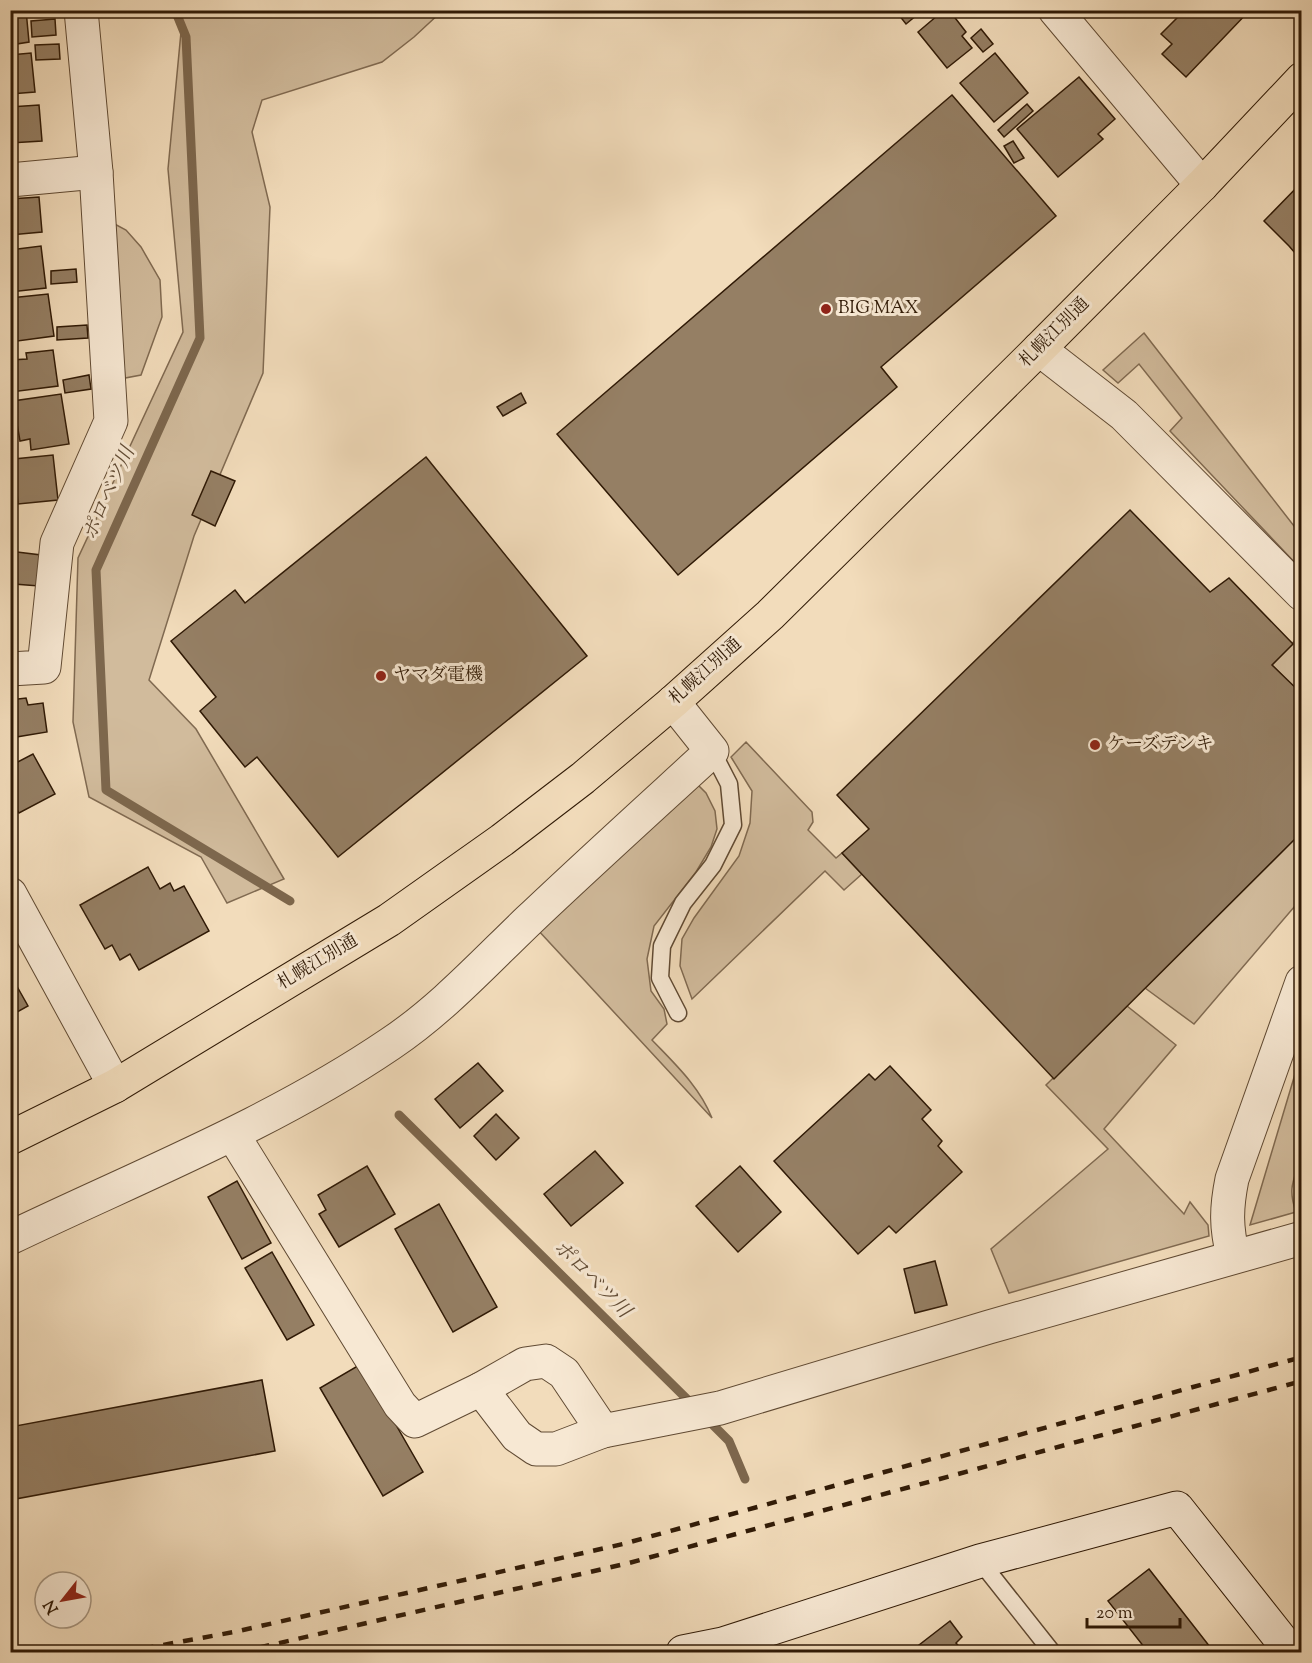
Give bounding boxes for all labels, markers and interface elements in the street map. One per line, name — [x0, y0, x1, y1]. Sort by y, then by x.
street label: 札幌江別通 — [1014, 292, 1096, 374]
place label: BIG MAX — [838, 296, 919, 322]
marker: BIG MAX — [819, 302, 833, 316]
water label: ポロベツ川 — [76, 441, 144, 546]
street label: 札幌江別通 — [664, 632, 748, 712]
place label: ヤマダ電機 — [393, 663, 483, 689]
marker: ヤマダ電機 — [374, 669, 388, 683]
place label: ケーズデンキ — [1107, 732, 1213, 758]
marker: ケーズデンキ — [1088, 738, 1102, 752]
street label: 札幌江別通 — [273, 929, 363, 997]
water label: ポロベツ川 — [545, 1234, 638, 1327]
north arrow — [33, 1570, 93, 1630]
scale bar — [1087, 1591, 1180, 1629]
text: N — [39, 1595, 65, 1618]
text: 20 m — [1096, 1601, 1133, 1627]

